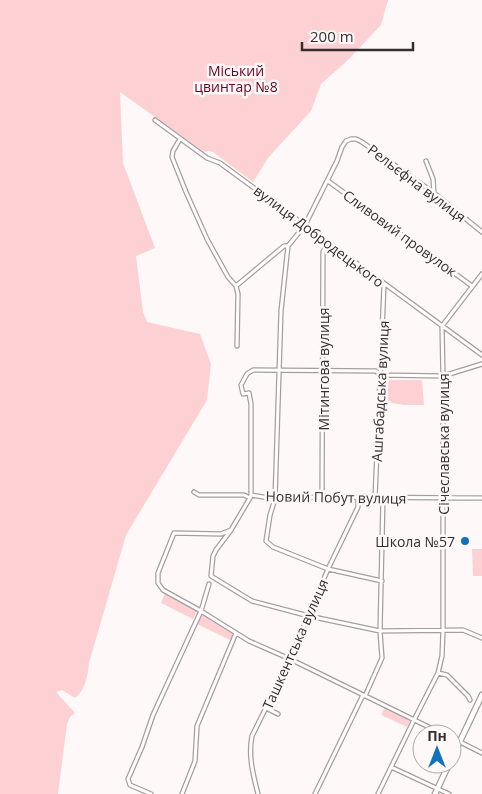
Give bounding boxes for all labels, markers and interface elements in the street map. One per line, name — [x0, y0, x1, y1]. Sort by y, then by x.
scale bar — [302, 20, 413, 52]
text: 200 m — [310, 26, 354, 46]
park label: Міський цвинтар №8 — [194, 61, 278, 96]
street label: Рельєфна вулиця — [364, 140, 470, 226]
street label: вулиця Добродецького — [250, 181, 388, 291]
street label: Сливовий провулок — [339, 185, 461, 281]
street label: Мітингова вулиця — [314, 308, 333, 430]
street label: Ашгабадська вулиця — [367, 320, 393, 462]
street label: Січеславська вулиця — [434, 373, 453, 515]
street label: Новий Побут вулиця — [265, 486, 407, 508]
place label: Школа №57 — [375, 532, 455, 551]
marker: Школа №57 — [459, 535, 471, 547]
street label: Ташкентська вулиця — [258, 576, 332, 712]
north arrow — [412, 724, 462, 774]
text: Пн — [427, 726, 447, 745]

